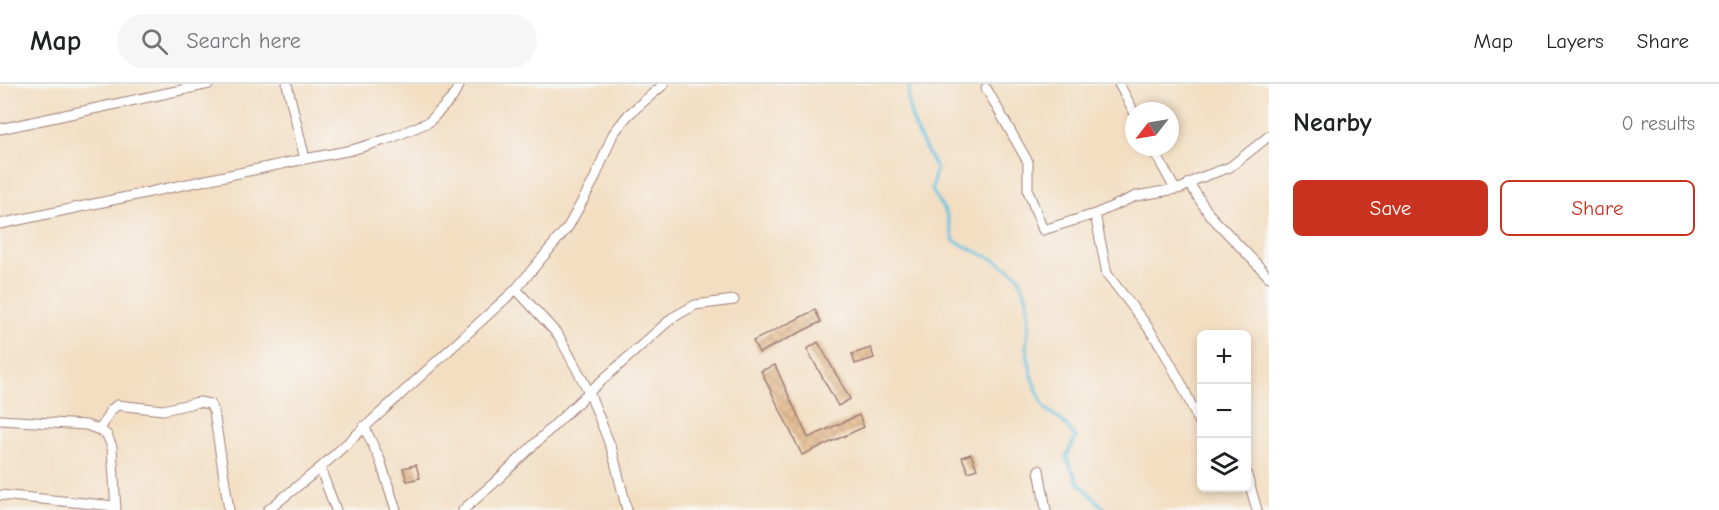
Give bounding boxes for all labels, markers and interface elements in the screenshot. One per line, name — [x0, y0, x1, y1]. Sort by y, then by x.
search box — [117, 14, 537, 68]
text: Map — [30, 25, 81, 57]
icon: search — [138, 25, 171, 58]
text: Search here — [186, 28, 301, 54]
text: Map — [1474, 29, 1513, 53]
text: Layers — [1546, 29, 1604, 53]
text: Share — [1637, 29, 1689, 53]
north arrow — [1125, 102, 1179, 156]
text: Nearby — [1293, 108, 1372, 138]
text: 0 results — [1622, 112, 1695, 135]
button: Save — [1293, 180, 1488, 236]
button: Share — [1500, 180, 1695, 236]
map controls — [1197, 330, 1251, 492]
button: + — [1197, 330, 1251, 384]
button: − — [1197, 384, 1251, 438]
button: layers — [1197, 438, 1251, 492]

